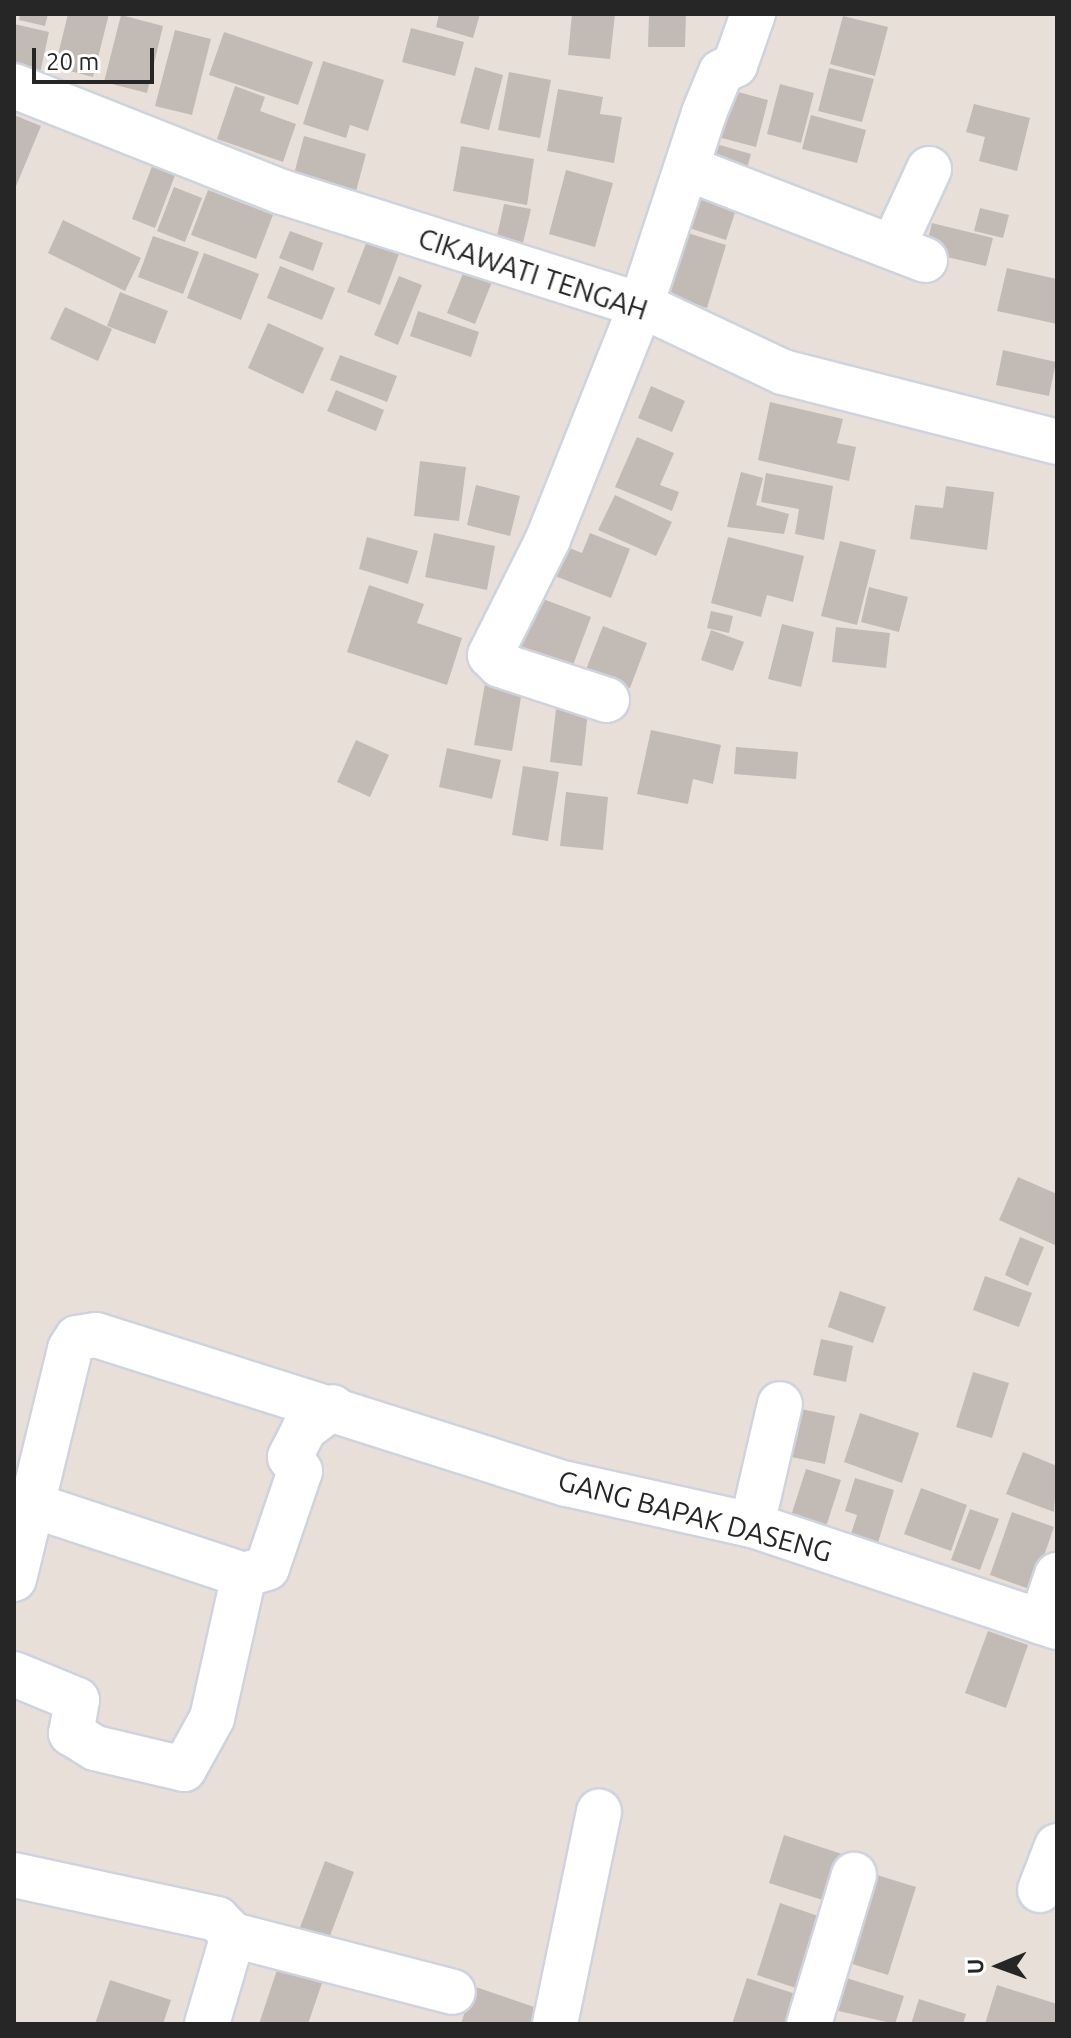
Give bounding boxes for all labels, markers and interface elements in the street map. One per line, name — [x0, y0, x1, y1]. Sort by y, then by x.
scale bar — [36, 32, 158, 82]
text: 20 m — [46, 48, 99, 75]
street label: CIKAWATI TENGAH — [414, 221, 652, 327]
street label: GANG BAPAK DASENG — [554, 1463, 836, 1569]
north arrow — [959, 1926, 1039, 2006]
text: U — [962, 1958, 987, 1974]

